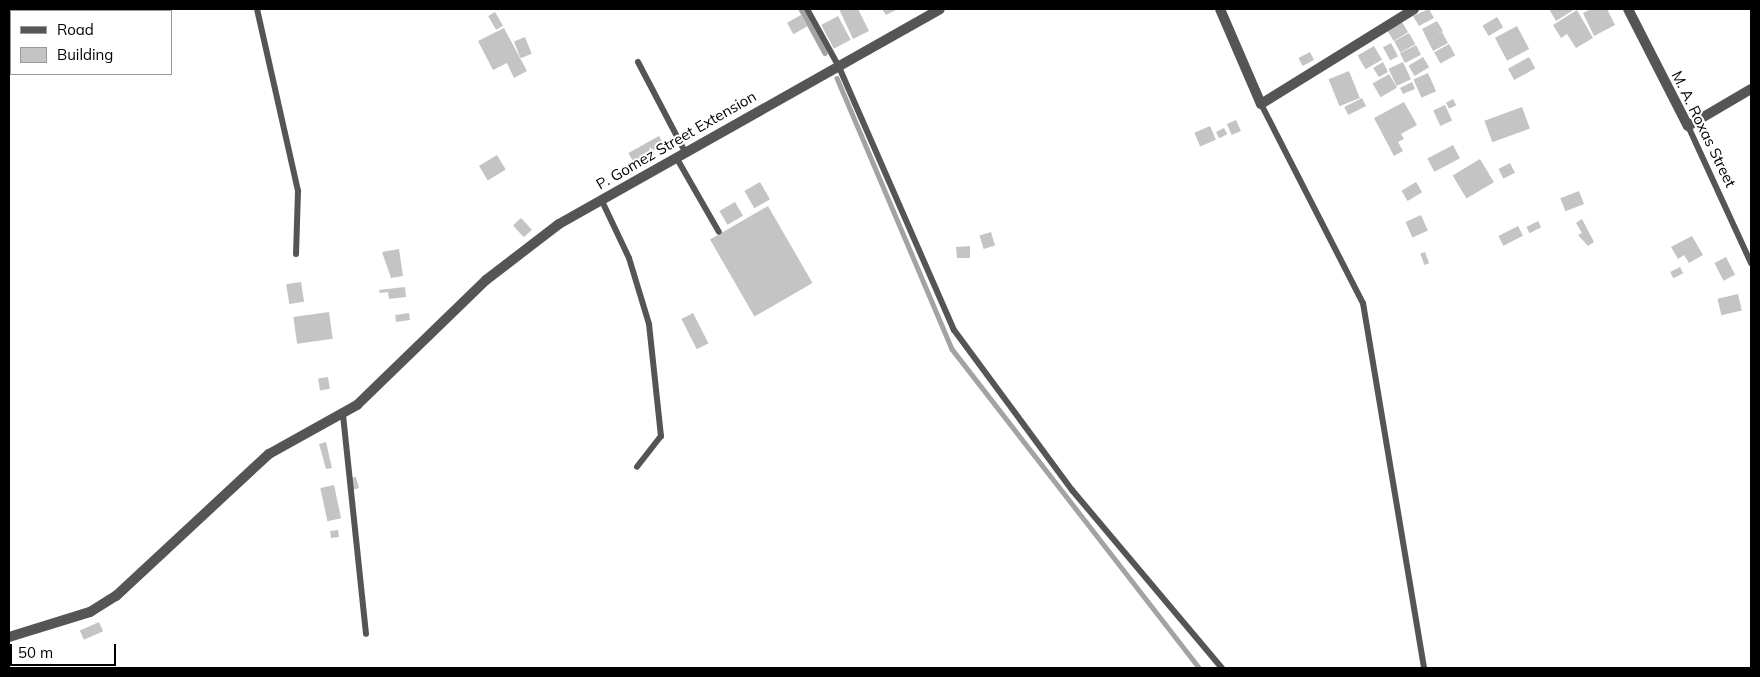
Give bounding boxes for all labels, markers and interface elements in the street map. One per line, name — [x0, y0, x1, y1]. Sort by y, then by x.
legend — [10, 10, 172, 75]
text: Road — [57, 20, 94, 39]
text: Building — [57, 45, 113, 64]
street label: M. A. Roxas Street — [1668, 68, 1740, 190]
street label: P. Gomez Street Extension — [593, 87, 759, 193]
scale bar — [12, 634, 119, 666]
text: 50 m — [18, 643, 53, 662]

